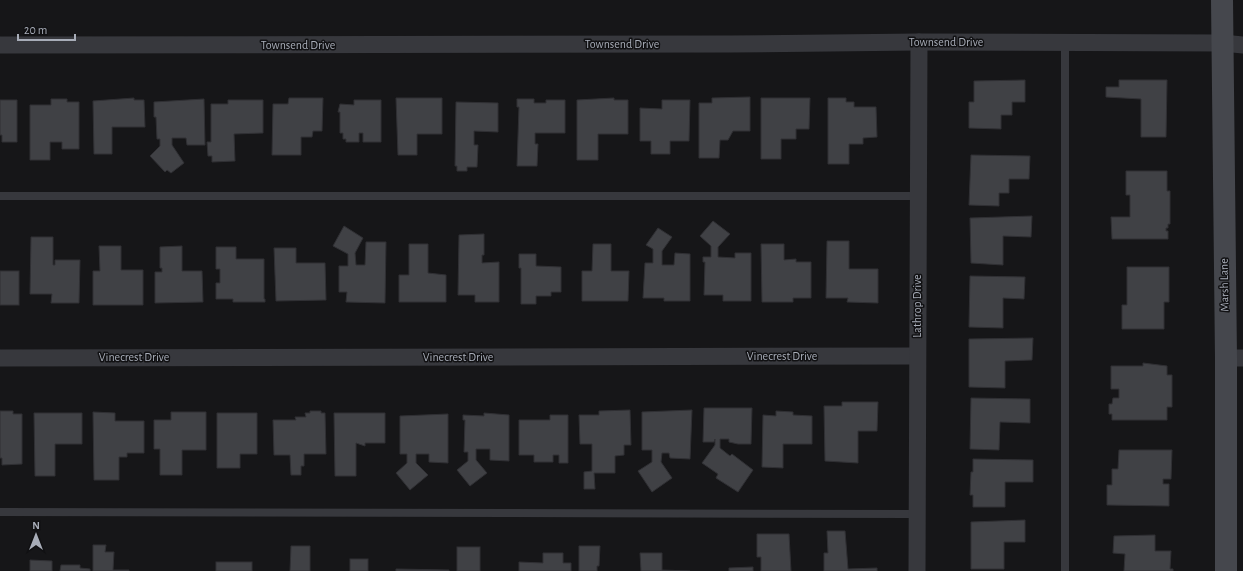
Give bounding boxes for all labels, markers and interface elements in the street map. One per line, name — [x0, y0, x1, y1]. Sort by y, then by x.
scale bar — [18, 16, 75, 42]
text: 20 m — [24, 24, 47, 36]
street label: Townsend Drive — [909, 36, 983, 48]
street label: Townsend Drive — [585, 38, 659, 50]
street label: Townsend Drive — [261, 39, 335, 51]
street label: Marsh Lane — [1218, 258, 1230, 312]
street label: Lathrop Drive — [911, 274, 923, 338]
street label: Vinecrest Drive — [747, 350, 817, 362]
street label: Vinecrest Drive — [99, 351, 169, 363]
street label: Vinecrest Drive — [423, 351, 493, 363]
north arrow — [16, 515, 56, 555]
text: N — [32, 520, 40, 531]

